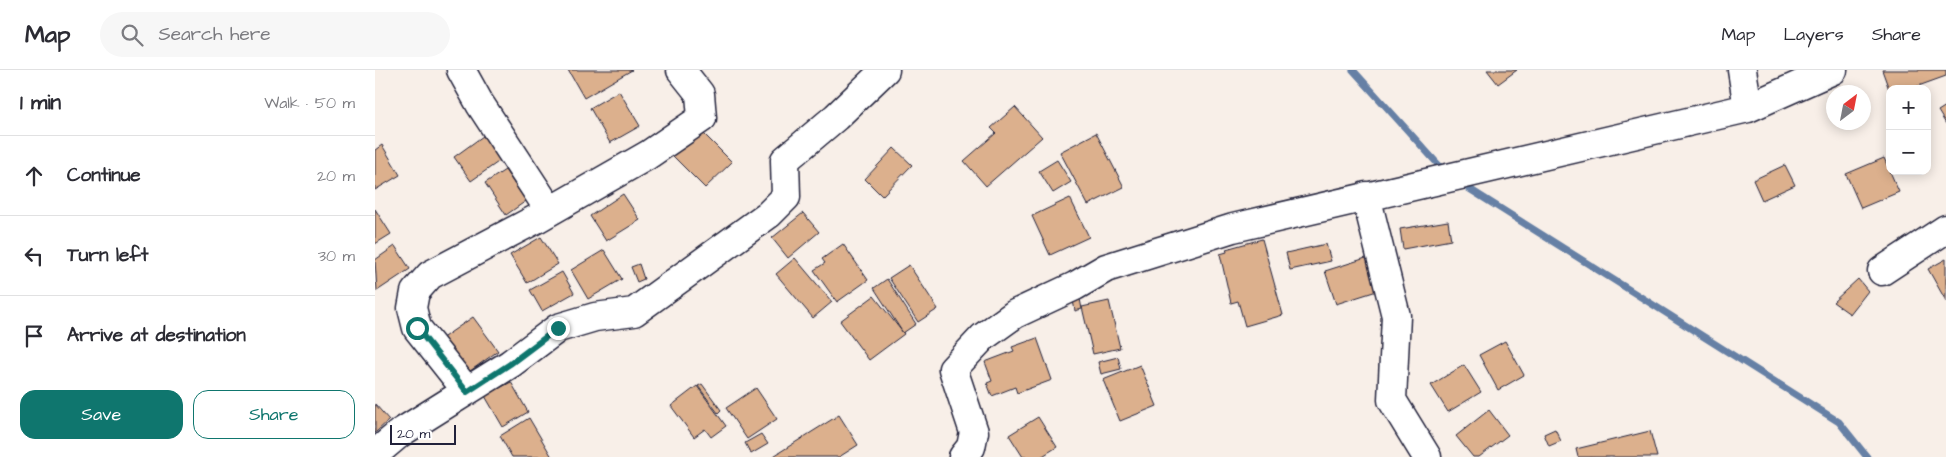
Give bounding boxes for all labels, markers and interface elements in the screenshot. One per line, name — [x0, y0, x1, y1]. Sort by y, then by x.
search box — [100, 12, 450, 57]
text: Map — [25, 18, 70, 52]
icon: search — [118, 21, 146, 49]
text: Search here — [158, 21, 271, 48]
text: Map — [1721, 22, 1755, 47]
text: Layers — [1783, 22, 1844, 47]
text: Share — [1872, 22, 1921, 47]
north arrow — [1826, 85, 1871, 130]
map controls — [1886, 85, 1931, 175]
button: + — [1886, 85, 1931, 130]
text: 1 min — [20, 88, 61, 117]
text: Walk · 50 m — [264, 92, 355, 114]
button: − — [1886, 130, 1931, 175]
icon: ahead — [20, 162, 48, 190]
text: Continue — [67, 162, 141, 189]
text: 20 m — [317, 165, 355, 187]
icon: left — [20, 242, 48, 270]
text: Turn left — [67, 242, 148, 269]
text: 30 m — [318, 245, 355, 267]
route start — [406, 317, 429, 340]
route end — [547, 317, 570, 340]
icon: arrive — [20, 322, 48, 350]
text: Arrive at destination — [67, 322, 246, 349]
button: Save — [20, 390, 183, 439]
button: Share — [193, 390, 355, 439]
scale bar — [390, 422, 456, 445]
text: 20 m — [397, 424, 430, 444]

